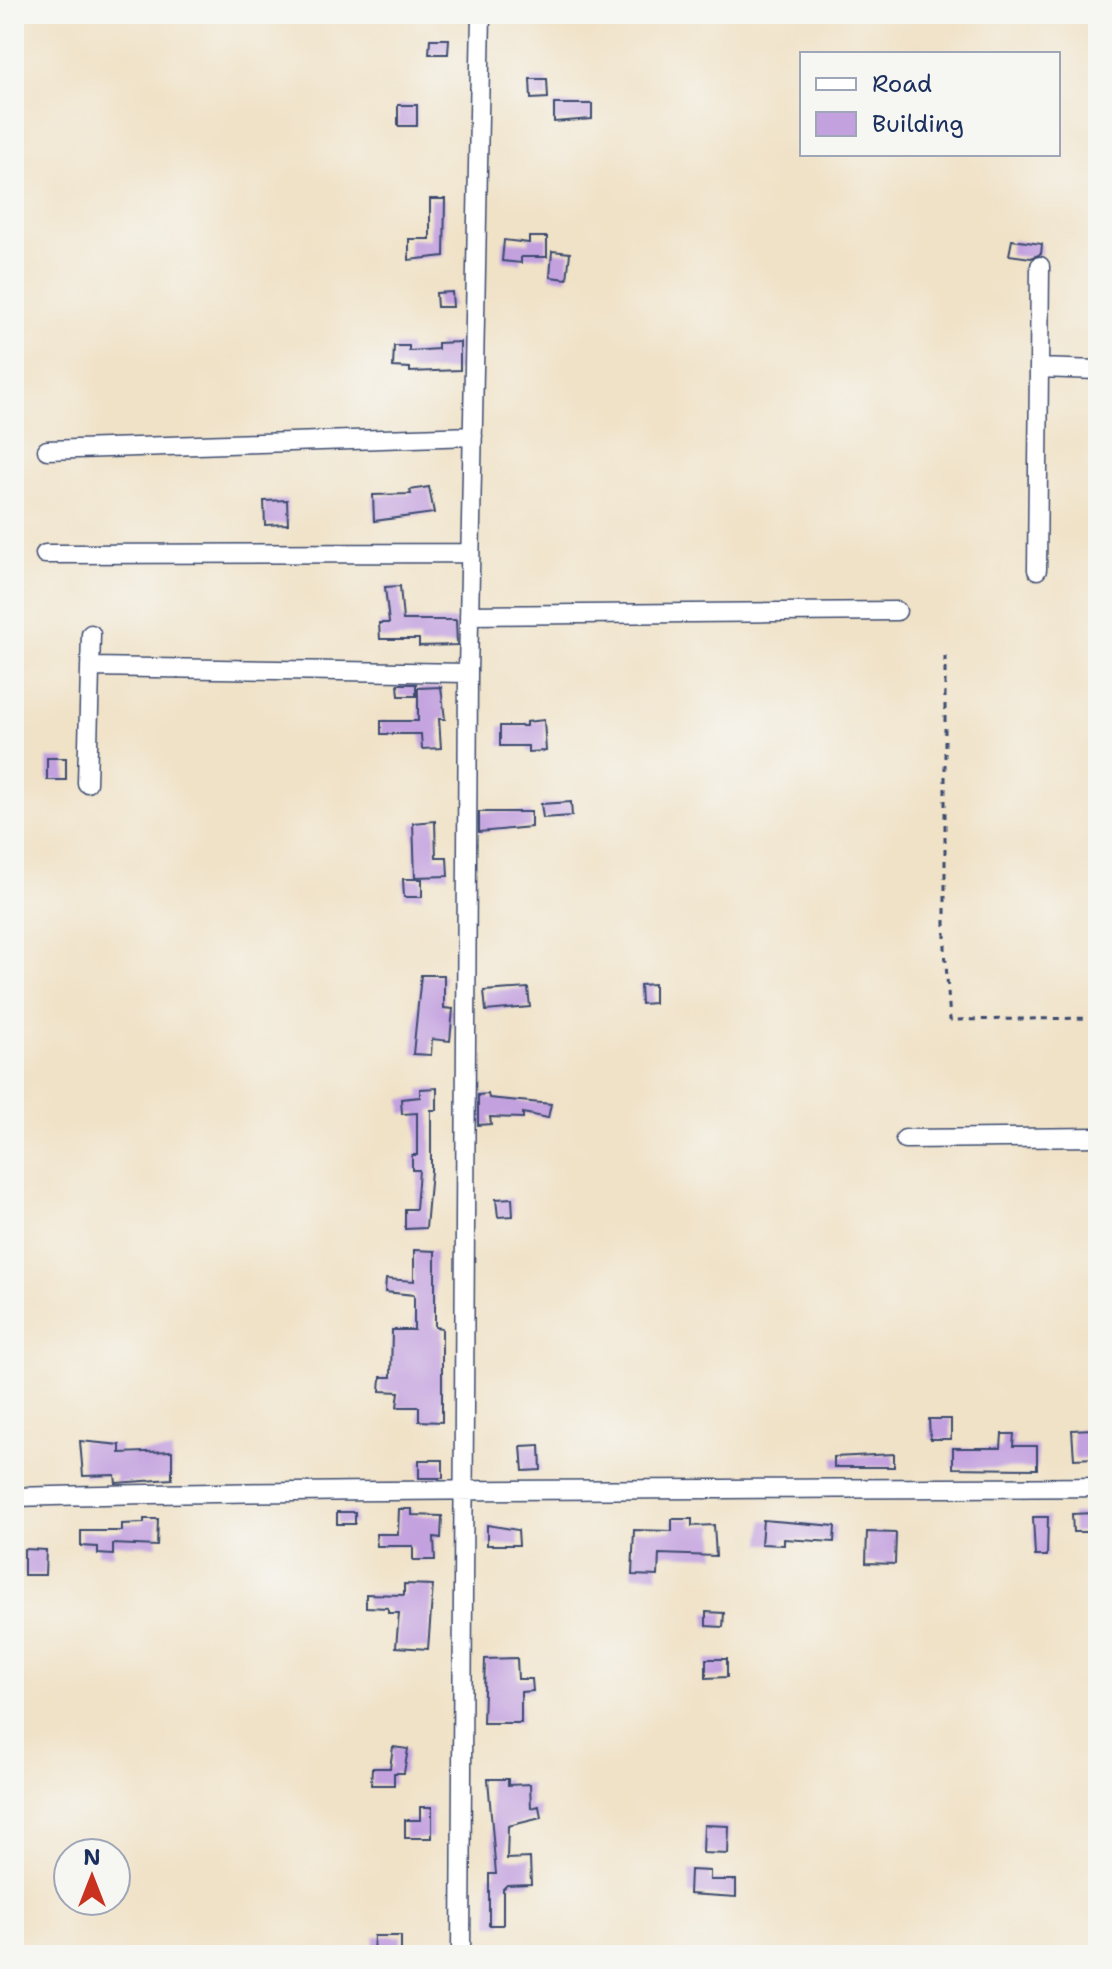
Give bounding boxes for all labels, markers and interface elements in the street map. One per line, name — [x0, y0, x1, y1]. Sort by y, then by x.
legend — [800, 52, 1060, 156]
text: Road — [872, 68, 932, 100]
text: Building — [872, 108, 964, 140]
north arrow — [52, 1837, 132, 1917]
text: N — [83, 1843, 101, 1872]

